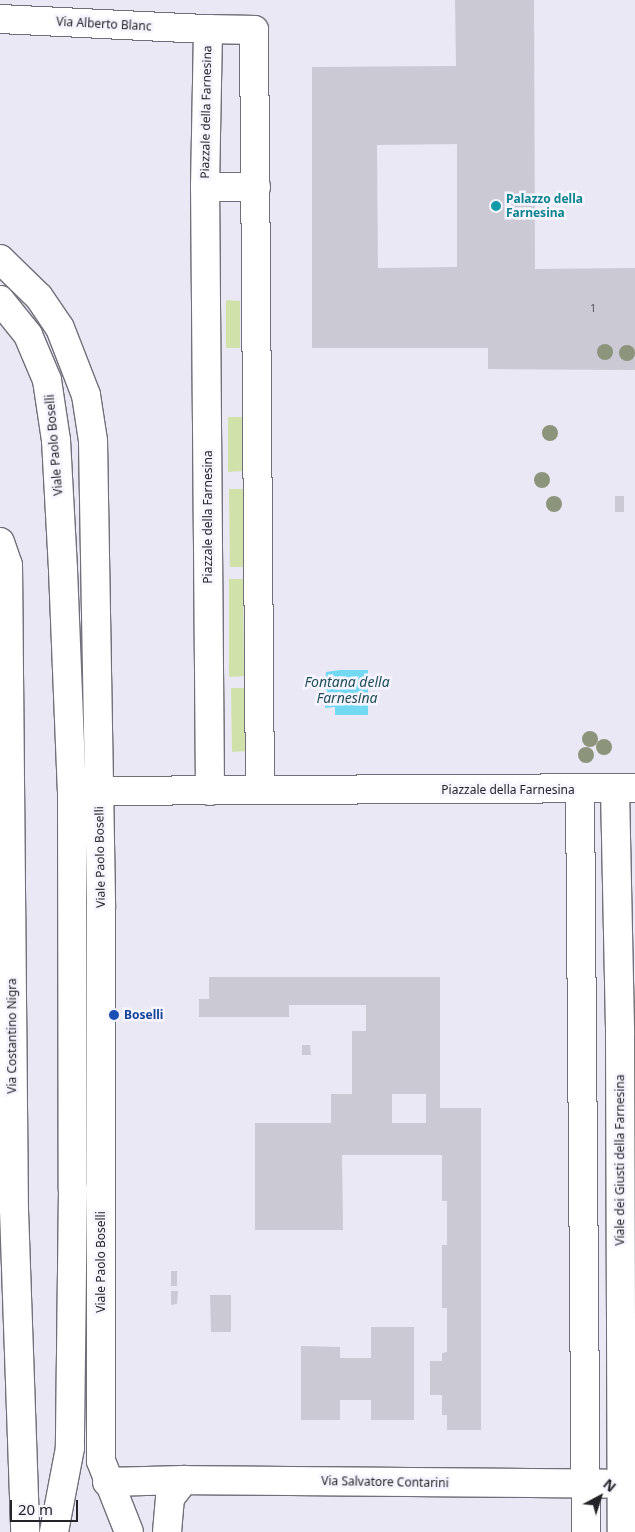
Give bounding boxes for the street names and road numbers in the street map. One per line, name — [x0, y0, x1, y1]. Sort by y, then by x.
street label: Via Alberto Blanc — [56, 14, 152, 34]
street label: Piazzale della Farnesina — [198, 45, 214, 179]
street label: Viale Paolo Boselli — [42, 394, 66, 496]
street label: Piazzale della Farnesina — [201, 450, 215, 584]
street label: Piazzale della Farnesina — [441, 783, 575, 797]
street label: Viale Paolo Boselli — [92, 806, 108, 908]
street label: Via Costantino Nigra — [5, 978, 19, 1094]
street label: Viale dei Giusti della Farnesina — [613, 1074, 627, 1246]
street label: Viale Paolo Boselli — [94, 1211, 108, 1313]
street label: Via Salvatore Contarini — [321, 1474, 449, 1490]

